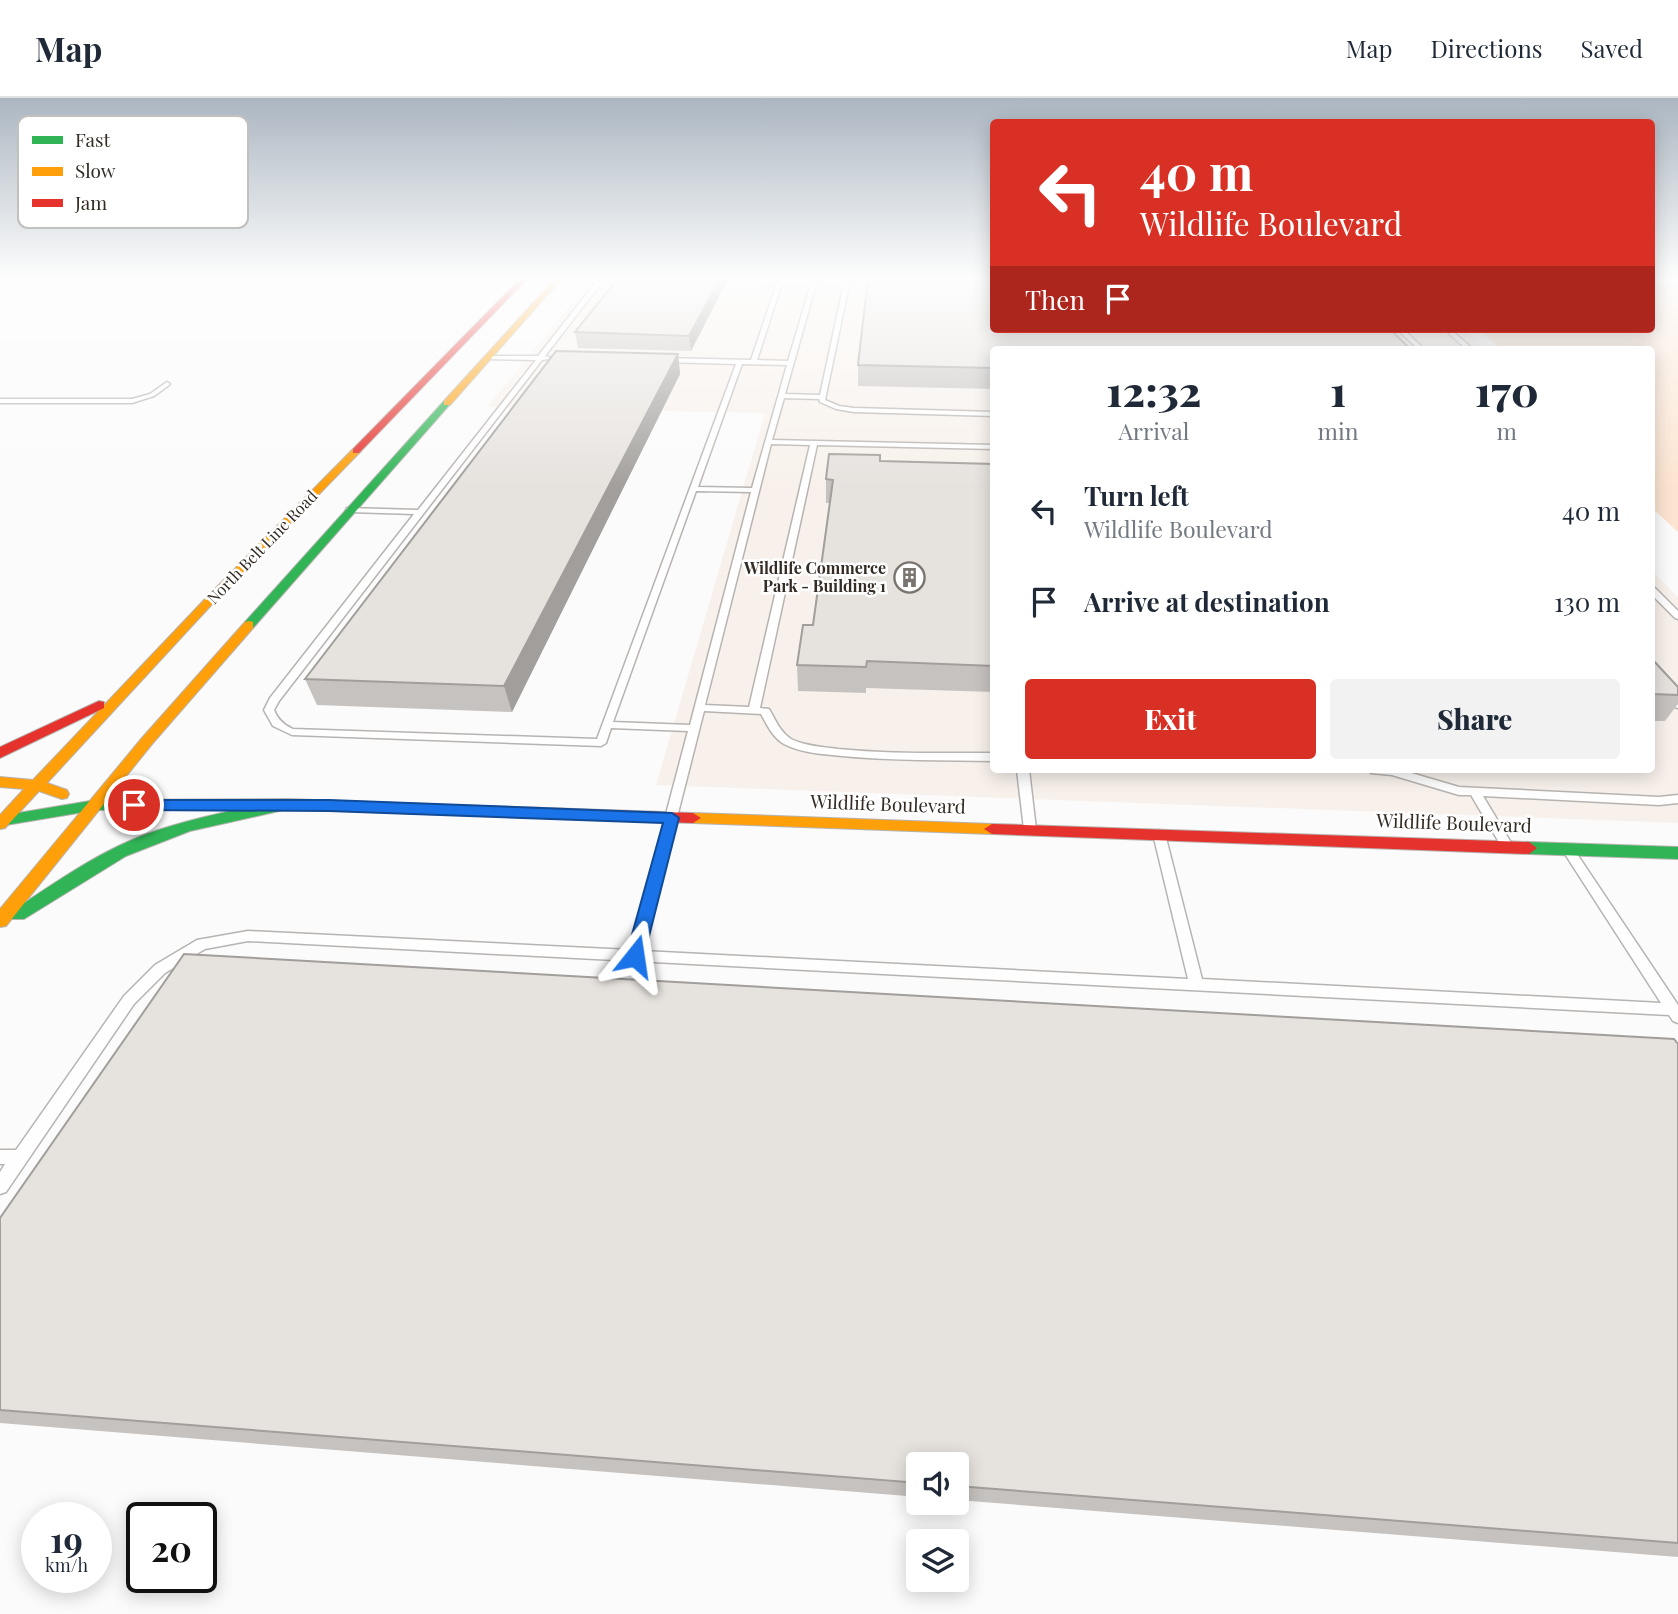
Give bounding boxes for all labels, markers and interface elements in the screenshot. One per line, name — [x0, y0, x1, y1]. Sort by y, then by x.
text: Map — [35, 26, 102, 70]
text: Map — [1346, 32, 1392, 64]
text: Directions — [1430, 32, 1543, 64]
text: Saved — [1581, 32, 1643, 64]
legend — [18, 116, 248, 228]
text: Fast — [75, 126, 111, 152]
text: 40 m — [1140, 138, 1253, 203]
icon: left — [1025, 147, 1116, 238]
text: Slow — [75, 157, 116, 183]
text: Jam — [74, 189, 107, 215]
text: Wildlife Boulevard — [1140, 201, 1402, 244]
icon: arrive — [1099, 280, 1137, 318]
text: Then — [1025, 282, 1085, 317]
text: 12:32 — [1106, 362, 1201, 418]
text: 1 — [1330, 362, 1346, 418]
text: 170 — [1475, 362, 1539, 418]
text: Arrival — [1118, 415, 1189, 446]
text: min — [1318, 415, 1359, 446]
text: m — [1497, 415, 1517, 446]
text: Turn left — [1084, 478, 1189, 513]
street label: North Belt Line Road — [202, 485, 321, 608]
icon: left — [1025, 492, 1063, 530]
text: 40 m — [1562, 493, 1620, 528]
text: Wildlife Boulevard — [1084, 513, 1273, 544]
place label: Wildlife Commerce Park - Building 1 — [743, 557, 886, 596]
building icon: Wildlife Commerce Park - Building 1 — [892, 560, 926, 594]
icon: arrive — [1025, 583, 1063, 621]
text: Arrive at destination — [1084, 584, 1330, 619]
text: 130 m — [1554, 584, 1620, 619]
button: Exit — [1025, 679, 1316, 759]
button: Share — [1330, 679, 1620, 759]
pin — [104, 775, 164, 835]
icon: arrive — [115, 786, 153, 824]
street label: Wildlife Boulevard — [809, 787, 966, 819]
street label: Wildlife Boulevard — [1375, 806, 1532, 838]
position arrow — [598, 919, 672, 993]
map controls — [906, 1452, 969, 1592]
button: sound — [906, 1452, 969, 1515]
speed limit sign: 20 — [126, 1502, 217, 1593]
text: 19 — [50, 1515, 83, 1562]
button: layers — [906, 1529, 969, 1592]
text: km/h — [45, 1553, 88, 1577]

